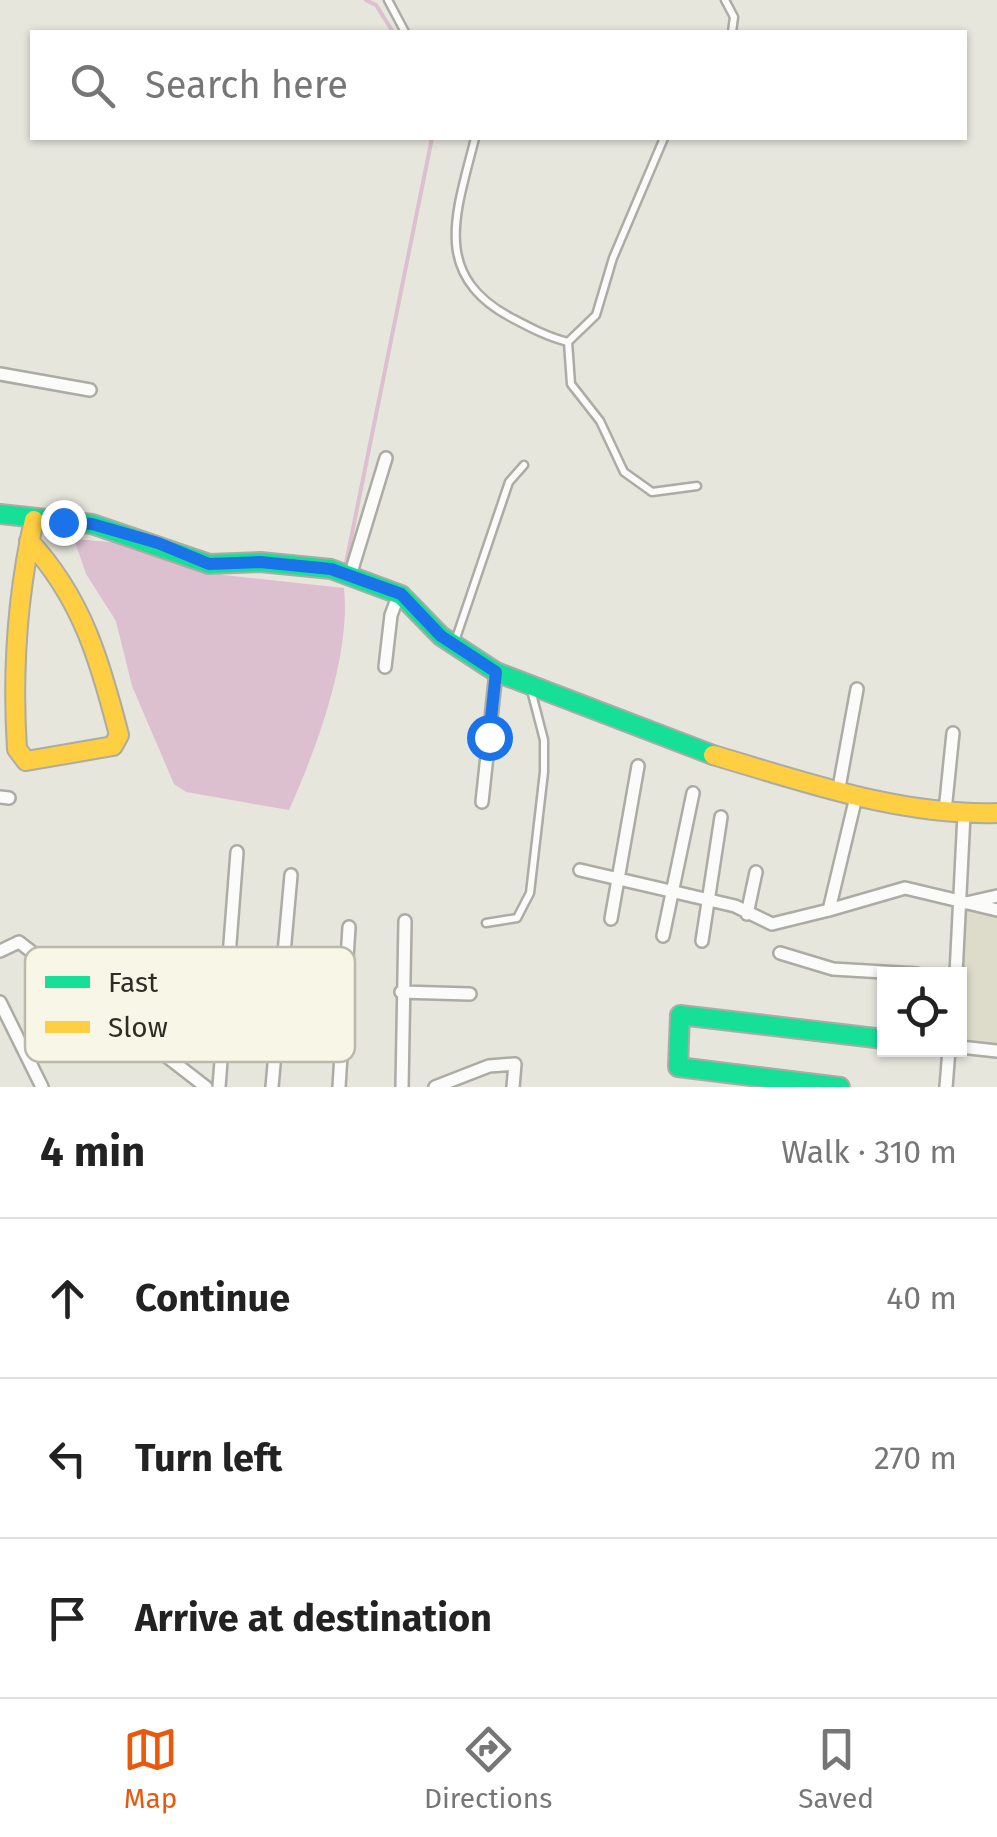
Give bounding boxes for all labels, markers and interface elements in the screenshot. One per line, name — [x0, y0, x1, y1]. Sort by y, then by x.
search box — [30, 30, 967, 140]
icon: search — [65, 58, 120, 113]
text: Search here — [145, 62, 348, 108]
route end — [41, 500, 87, 546]
route start — [467, 715, 513, 761]
legend — [25, 947, 355, 1062]
text: Fast — [108, 966, 159, 999]
map controls — [877, 967, 967, 1057]
button: locate — [877, 967, 967, 1057]
text: Slow — [108, 1011, 168, 1044]
text: 4 min — [40, 1127, 145, 1177]
text: Walk · 310 m — [781, 1133, 957, 1171]
icon: ahead — [40, 1271, 95, 1326]
text: Continue — [135, 1275, 290, 1321]
text: 40 m — [886, 1279, 957, 1317]
icon: left — [40, 1431, 95, 1486]
text: Turn left — [135, 1435, 282, 1481]
text: 270 m — [874, 1439, 957, 1477]
icon: arrive — [40, 1591, 95, 1646]
text: Arrive at destination — [135, 1595, 492, 1641]
tab: Map — [123, 1722, 178, 1815]
tab: Directions — [424, 1722, 552, 1815]
tab: Saved — [798, 1722, 874, 1815]

